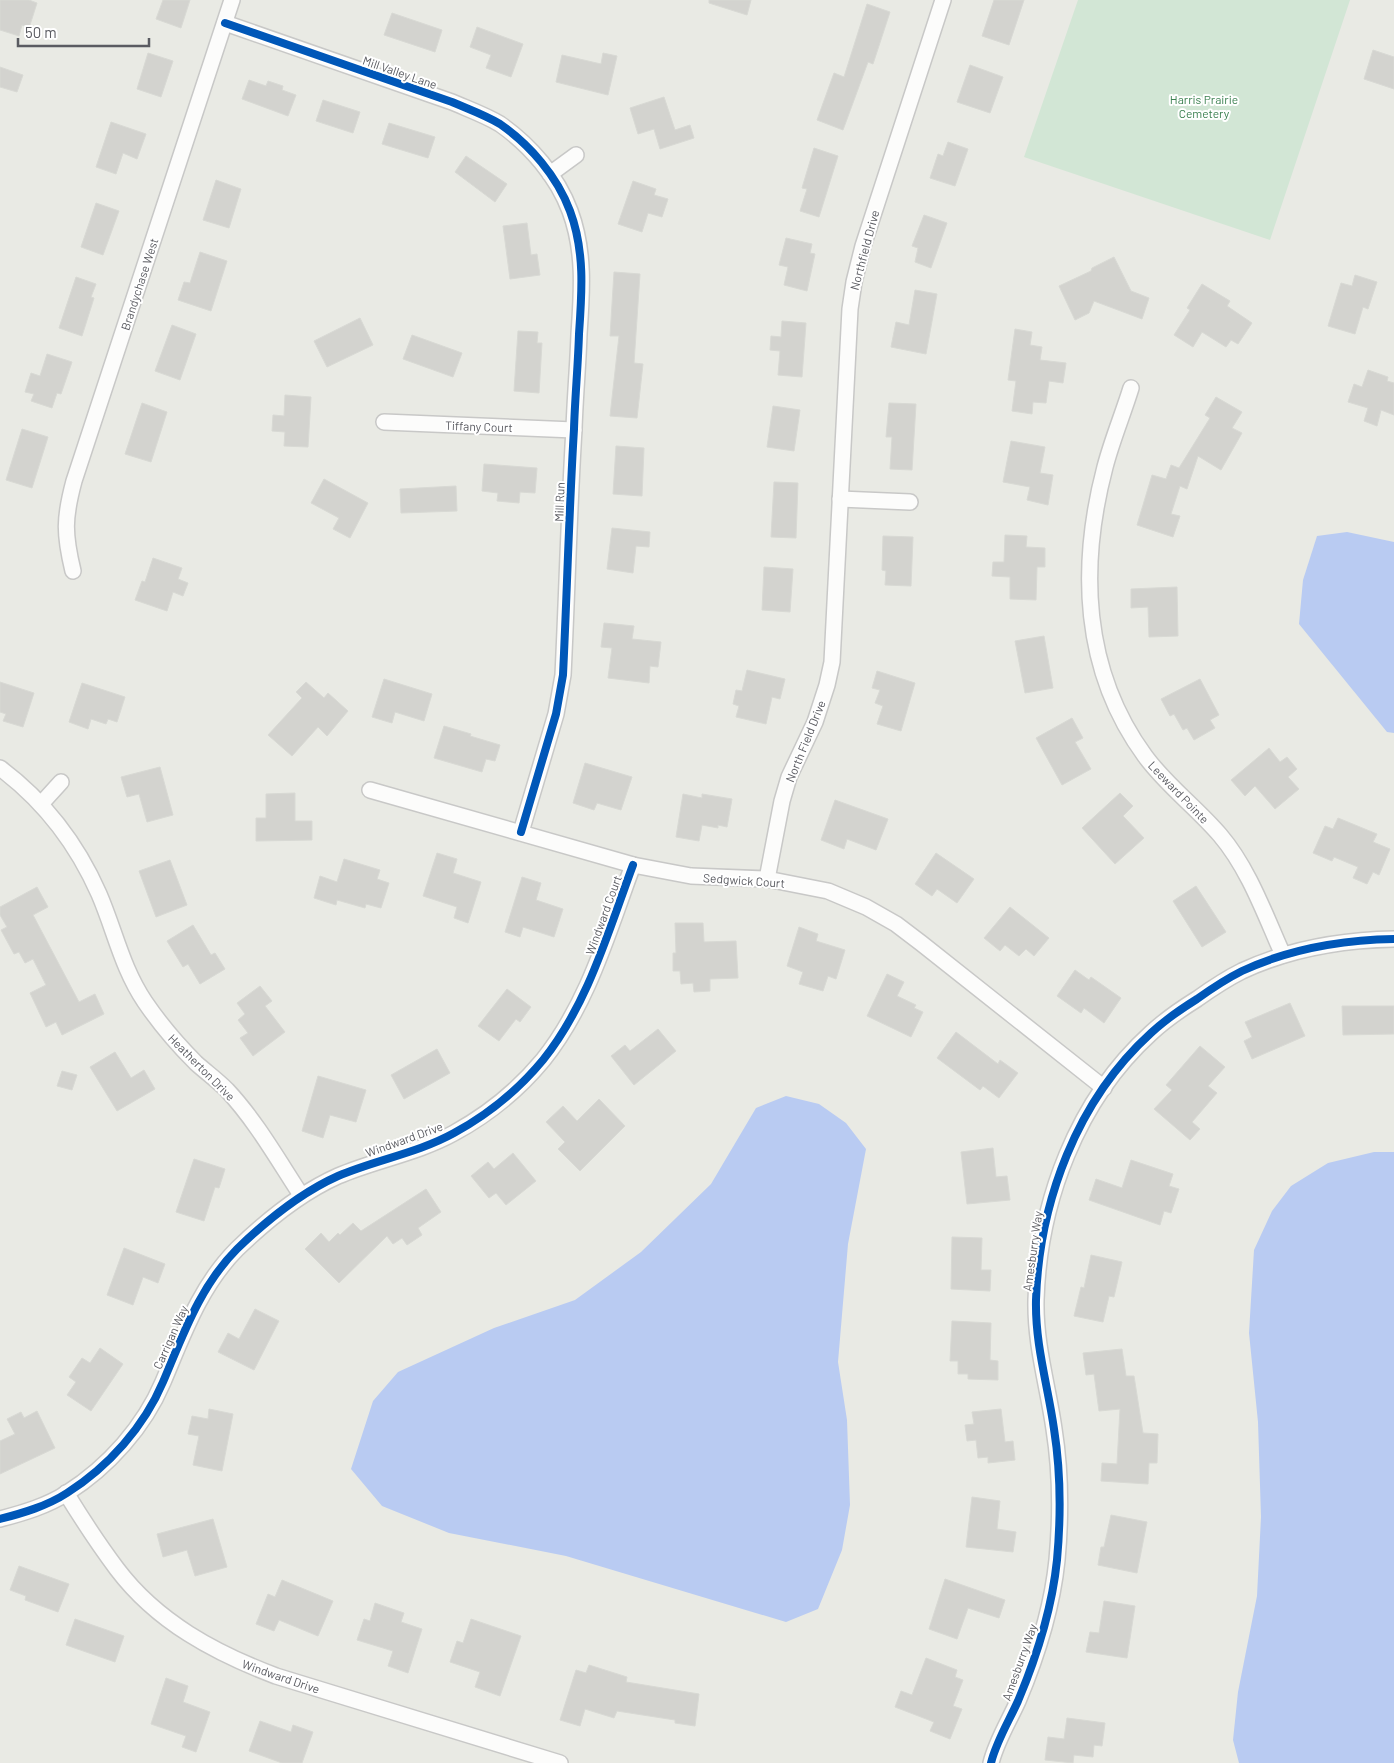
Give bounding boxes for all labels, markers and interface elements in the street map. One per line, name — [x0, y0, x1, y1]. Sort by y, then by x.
scale bar — [18, 15, 149, 47]
text: 50 m — [25, 23, 57, 41]
street label: Mill Valley Lane — [361, 53, 439, 91]
park label: Harris Prairie Cemetery — [1170, 92, 1238, 120]
street label: Northfield Drive — [847, 208, 881, 292]
street label: Brandychase West — [118, 236, 160, 332]
street label: Tiffany Court — [445, 418, 513, 434]
street label: Mill Run — [551, 482, 567, 522]
street label: North Field Drive — [782, 698, 828, 784]
street label: Leeward Pointe — [1146, 758, 1212, 826]
street label: Sedgwick Court — [703, 870, 785, 890]
street label: Windward Court — [582, 873, 624, 957]
street label: Heatherton Drive — [166, 1031, 238, 1103]
street label: Windward Drive — [363, 1119, 445, 1159]
street label: Amesburry Way — [1019, 1210, 1045, 1292]
street label: Carrigan Way — [150, 1303, 190, 1371]
street label: Amesburry Way — [999, 1621, 1040, 1702]
street label: Windward Drive — [240, 1656, 322, 1696]

